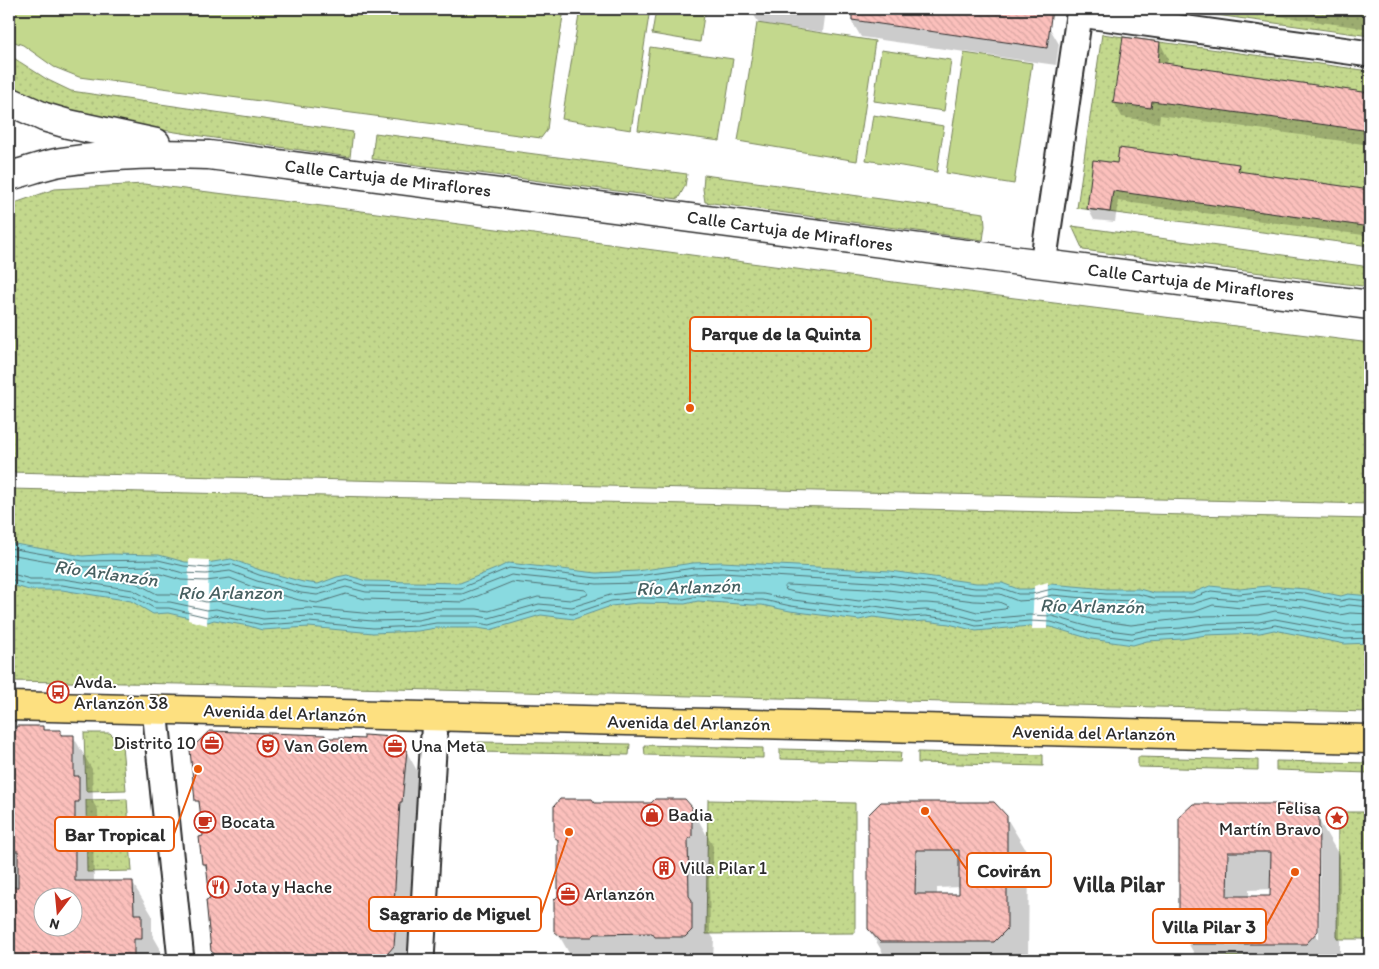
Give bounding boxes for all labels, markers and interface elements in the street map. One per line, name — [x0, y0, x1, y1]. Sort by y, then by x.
street label: Calle Cartuja de Miraflores — [283, 154, 493, 202]
street label: Calle Cartuja de Miraflores — [686, 206, 894, 256]
street label: Calle Cartuja de Miraflores — [1086, 258, 1296, 306]
callout: Parque de la Quinta — [690, 317, 871, 351]
text: Parque de la Quinta — [701, 322, 861, 345]
water label: Río Arlanzón — [53, 554, 160, 592]
water label: Río Arlanzón — [636, 574, 741, 600]
water label: Río Arlanzon — [178, 581, 283, 604]
water label: Río Arlanzón — [1040, 594, 1145, 618]
place label: Avda. Arlanzón 38 — [74, 671, 168, 714]
bus stop icon: Avda. Arlanzón 38 — [46, 680, 70, 704]
street label: Avenida del Arlanzón — [203, 699, 367, 727]
street label: Avenida del Arlanzón — [607, 711, 771, 735]
street label: Avenida del Arlanzón — [1012, 721, 1176, 745]
office icon: Distrito 10 — [200, 731, 224, 755]
place label: Distrito 10 — [114, 732, 196, 754]
theatre icon: Van Golem — [256, 734, 280, 758]
office icon: Una Meta — [383, 734, 407, 758]
place label: Van Golem — [284, 735, 368, 757]
place label: Una Meta — [411, 735, 486, 757]
place label: Felisa Martín Bravo — [1219, 797, 1322, 840]
shop icon: Badia — [640, 803, 664, 827]
place label: Badia — [668, 804, 714, 826]
place icon: Felisa Martín Bravo — [1325, 806, 1349, 830]
cafe icon: Bocata — [193, 810, 217, 834]
place label: Bocata — [221, 811, 276, 833]
callout: Bar Tropical — [55, 817, 174, 851]
text: Bar Tropical — [65, 823, 166, 846]
callout: Covirán — [967, 853, 1051, 887]
building icon: Villa Pilar 1 — [652, 856, 676, 880]
place label: Villa Pilar 1 — [680, 857, 767, 879]
text: Covirán — [977, 859, 1041, 882]
district label: Villa Pilar — [1073, 871, 1166, 898]
restaurant icon: Jota y Hache — [206, 875, 230, 899]
place label: Jota y Hache — [234, 876, 332, 898]
office icon: Arlanzón — [556, 882, 580, 906]
place label: Arlanzón — [584, 883, 655, 905]
north arrow — [32, 886, 82, 936]
callout: Sagrario de Miguel — [369, 897, 541, 931]
text: Sagrario de Miguel — [379, 902, 531, 925]
callout: Villa Pilar 3 — [1153, 909, 1266, 943]
text: N — [48, 915, 61, 933]
text: Villa Pilar 3 — [1162, 915, 1256, 938]

